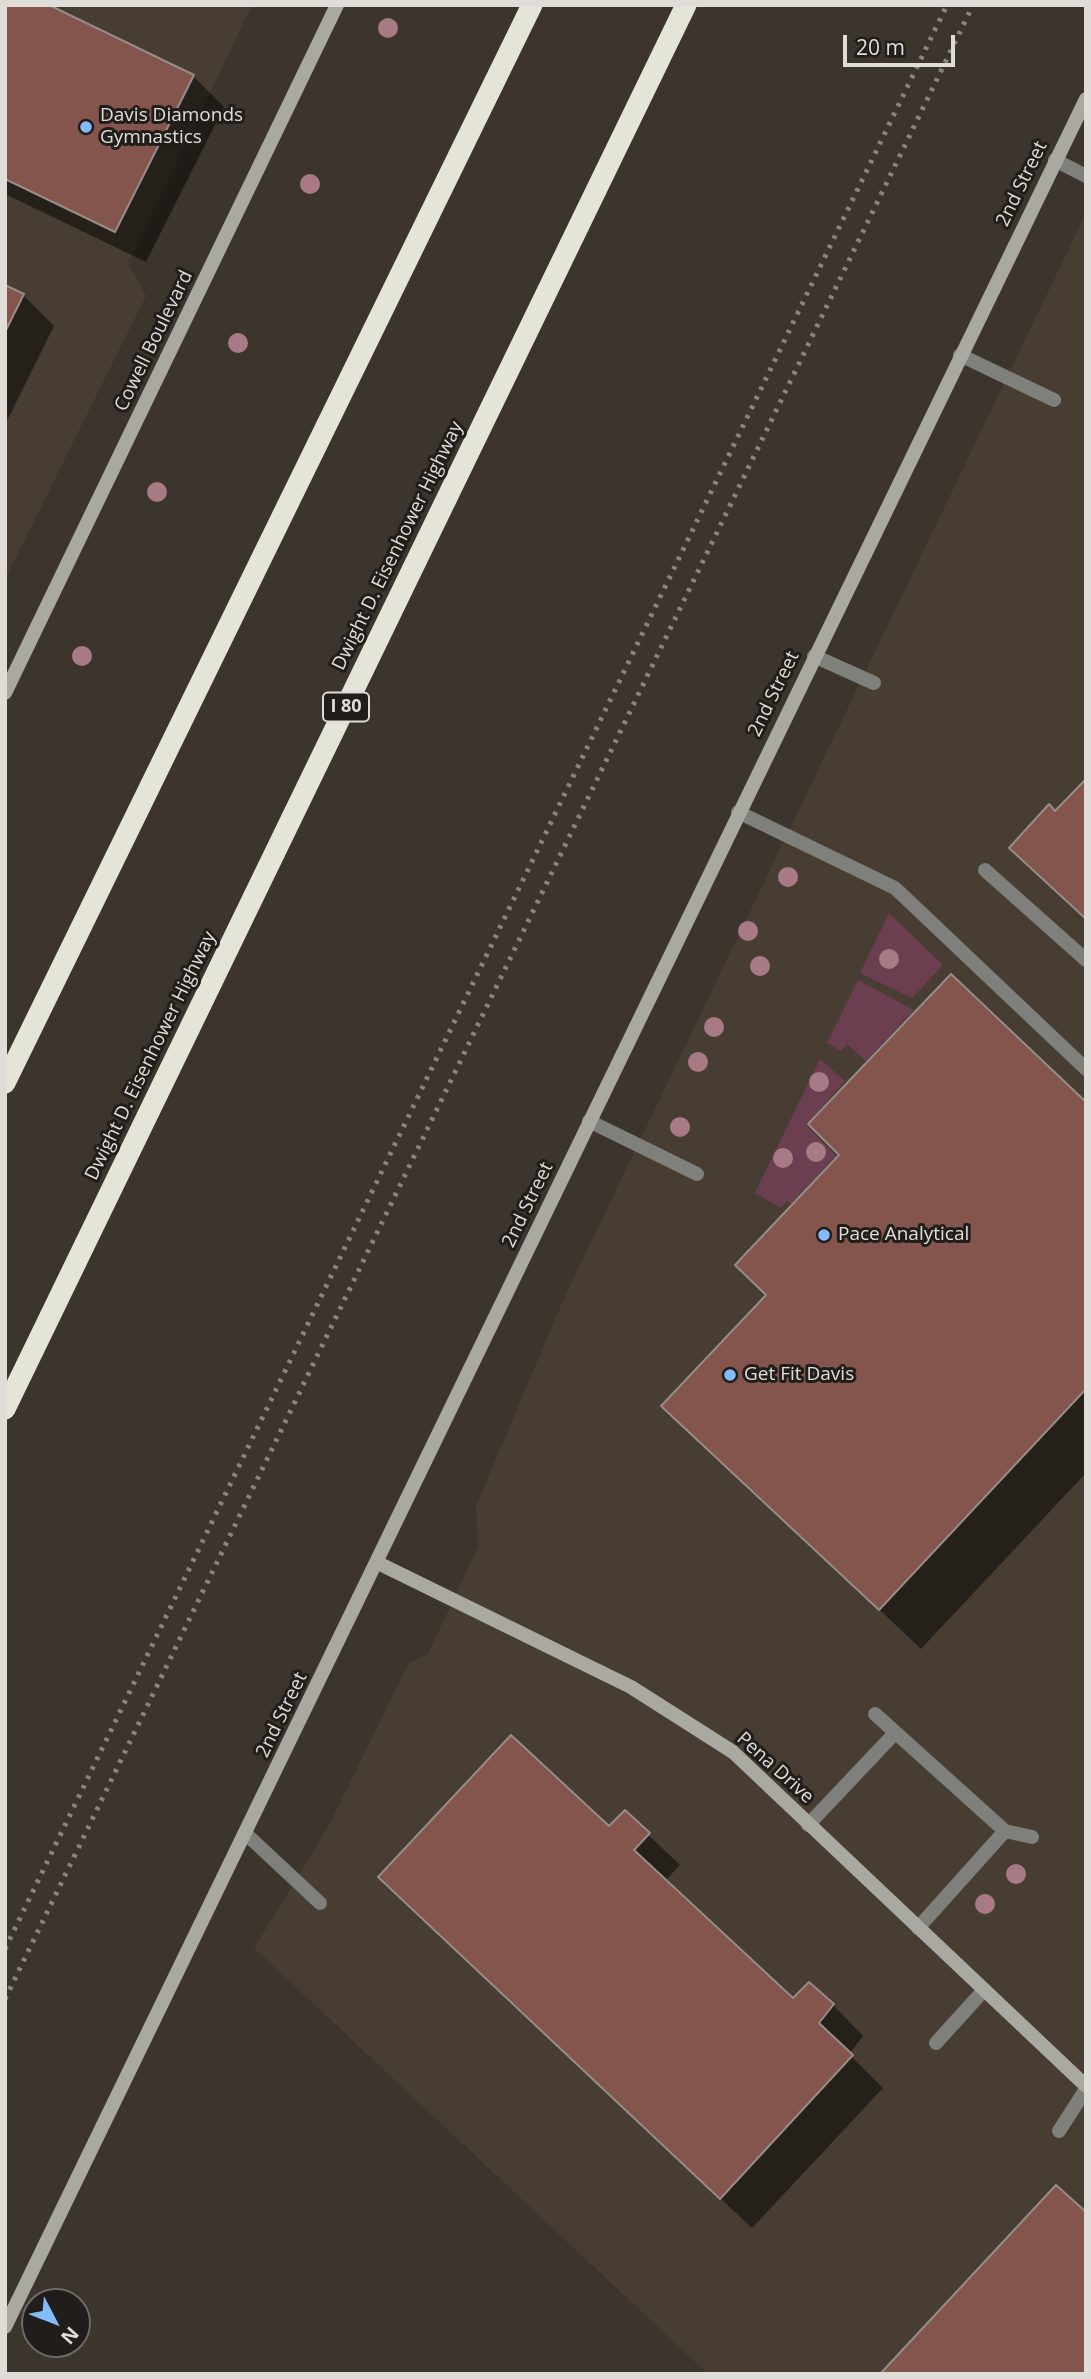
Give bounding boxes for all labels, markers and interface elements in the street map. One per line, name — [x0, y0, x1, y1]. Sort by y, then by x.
scale bar — [846, 21, 958, 65]
text: 20 m — [856, 33, 905, 61]
place label: Davis Diamonds Gymnastics — [100, 105, 243, 149]
marker: Davis Diamonds Gymnastics — [78, 119, 94, 135]
street label: 2nd Street — [992, 138, 1052, 230]
street label: Cowell Boulevard — [110, 267, 198, 415]
street label: Dwight D. Eisenhower Highway — [328, 418, 468, 674]
street label: 2nd Street — [744, 648, 804, 740]
road number: I 80 — [323, 692, 369, 722]
street label: Dwight D. Eisenhower Highway — [81, 928, 221, 1184]
street label: 2nd Street — [498, 1159, 558, 1251]
place label: Pace Analytical — [838, 1224, 969, 1246]
marker: Pace Analytical — [816, 1227, 832, 1243]
place label: Get Fit Davis — [744, 1364, 854, 1386]
marker: Get Fit Davis — [722, 1367, 738, 1383]
street label: 2nd Street — [252, 1669, 312, 1761]
street label: Pena Drive — [732, 1727, 818, 1809]
north arrow — [21, 2288, 91, 2358]
text: N — [55, 2321, 85, 2350]

